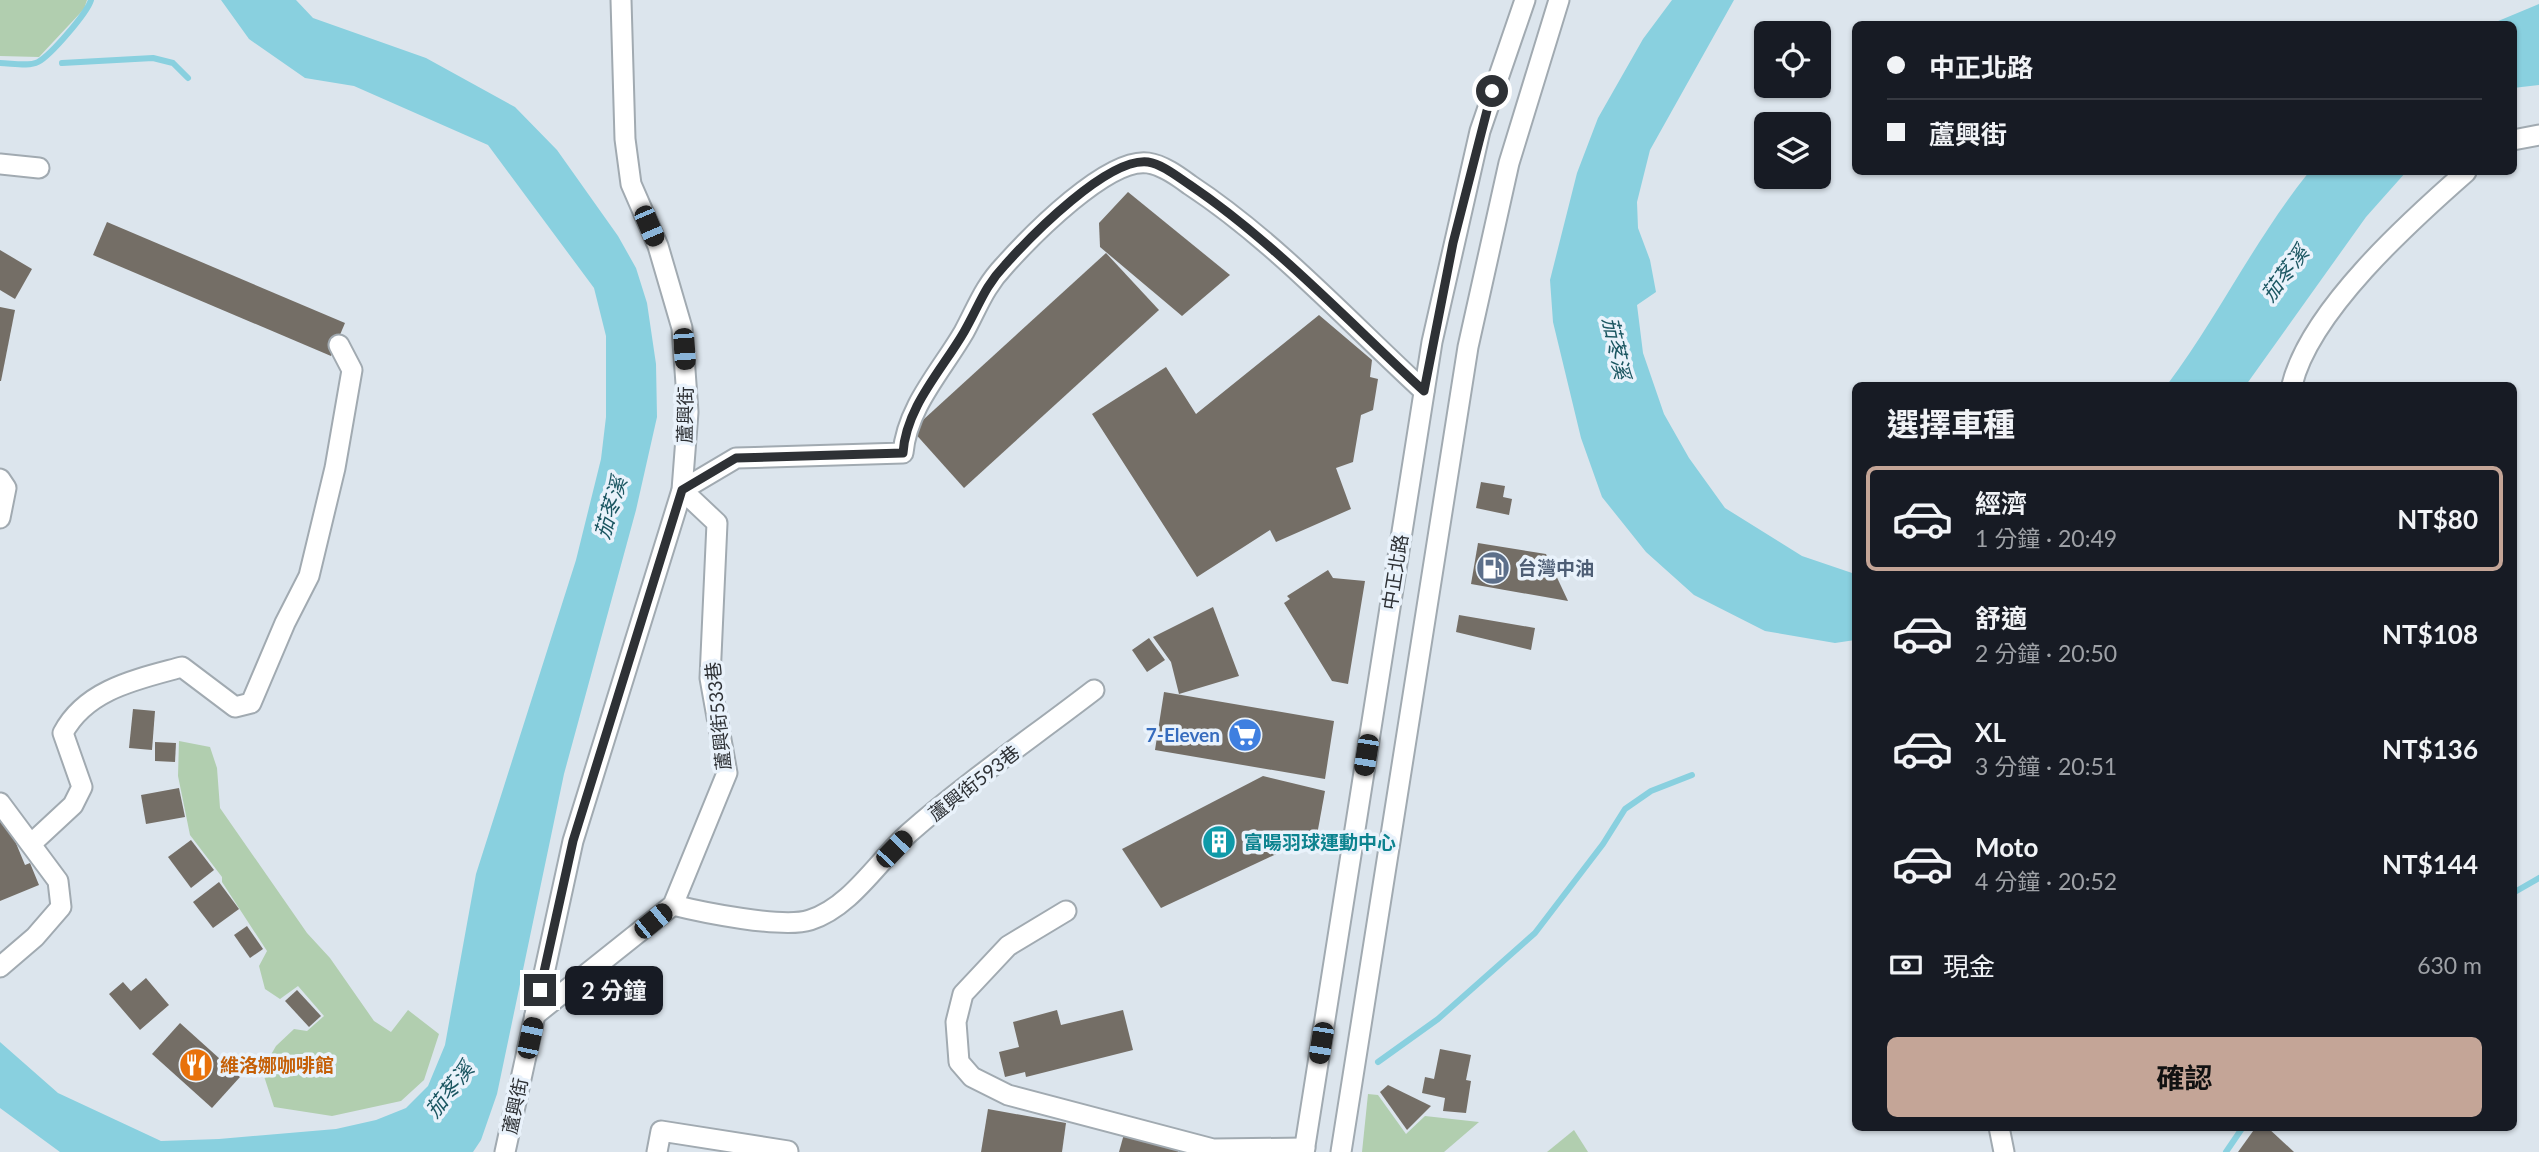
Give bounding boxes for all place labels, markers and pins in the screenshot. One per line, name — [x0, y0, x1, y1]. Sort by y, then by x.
fuel station icon: 台灣中油 — [1474, 549, 1512, 587]
place label: 台灣中油 — [1518, 556, 1594, 579]
supermarket icon: 7-Eleven — [1226, 716, 1264, 754]
place label: 7-Eleven — [1146, 723, 1220, 746]
building icon: 富暘羽球運動中心 — [1200, 823, 1238, 861]
place label: 富暘羽球運動中心 — [1244, 830, 1396, 853]
restaurant icon: 維洛娜咖啡館 — [177, 1046, 215, 1084]
place label: 維洛娜咖啡館 — [220, 1053, 334, 1076]

